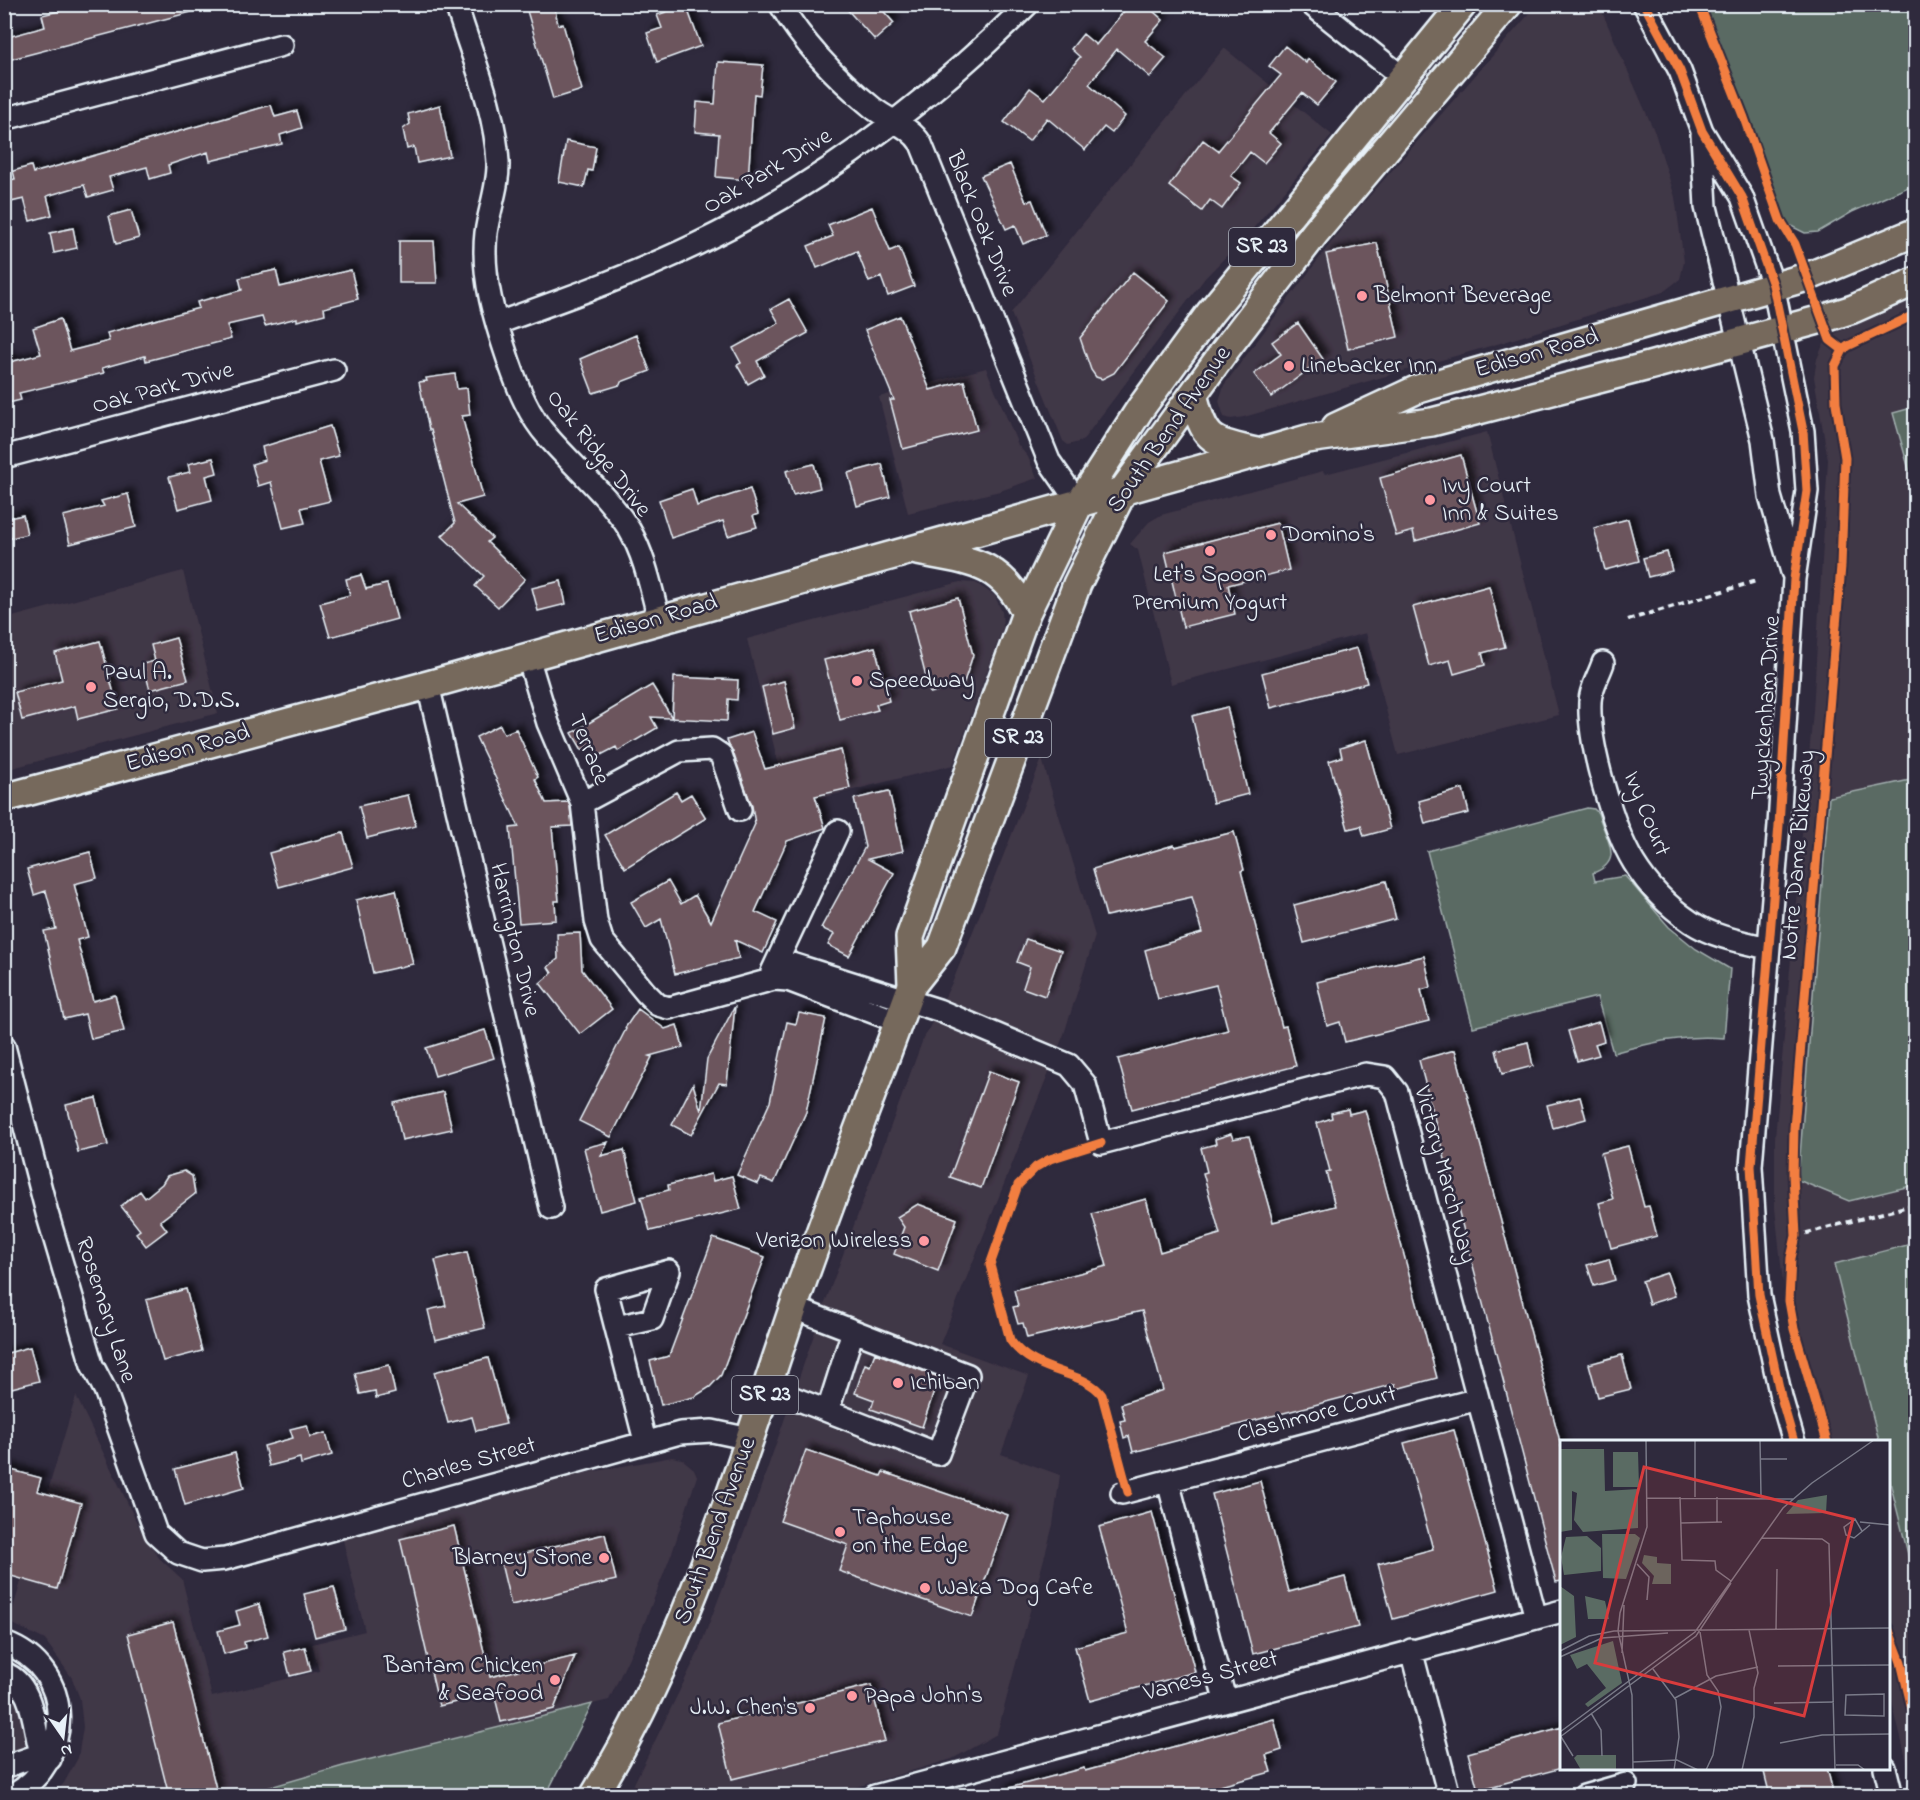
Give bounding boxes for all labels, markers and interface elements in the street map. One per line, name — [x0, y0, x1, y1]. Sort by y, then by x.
street label: Oak Park Drive — [697, 120, 839, 224]
street label: Black Oak Drive — [936, 145, 1026, 302]
road number: SR 23 — [1229, 228, 1295, 266]
place label: Belmont Beverage — [1373, 279, 1552, 314]
marker: Belmont Beverage — [1355, 289, 1369, 303]
street label: Edison Road — [1471, 320, 1603, 388]
street label: South Bend Avenue — [1099, 339, 1241, 521]
place label: Linebacker Inn — [1301, 349, 1437, 384]
street label: Oak Park Drive — [89, 353, 238, 425]
marker: Linebacker Inn — [1282, 359, 1296, 373]
street label: Oak Ridge Drive — [537, 383, 659, 526]
place label: Ivy Court Inn & Suites — [1442, 469, 1559, 532]
marker: Ivy Court Inn & Suites — [1423, 493, 1437, 507]
place label: Domino's — [1282, 518, 1375, 553]
marker: Domino's — [1264, 528, 1278, 542]
marker: Let's Spoon Premium Yogurt — [1203, 544, 1217, 558]
place label: Let's Spoon Premium Yogurt — [1133, 558, 1287, 621]
street label: Edison Road — [590, 586, 722, 654]
street label: Twyckenham Drive — [1743, 614, 1792, 802]
place label: Paul A. Sergio, D.D.S. — [103, 656, 240, 719]
place label: Speedway — [869, 664, 975, 700]
marker: Speedway — [850, 674, 864, 688]
marker: Paul A. Sergio, D.D.S. — [84, 680, 98, 694]
street label: Terrace — [558, 709, 618, 791]
street label: Edison Road — [122, 716, 254, 782]
road number: SR 23 — [985, 719, 1051, 757]
street label: Notre Dame Bikeway — [1772, 749, 1827, 962]
street label: Ivy Court — [1612, 766, 1679, 862]
street label: Harrington Drive — [479, 859, 549, 1021]
street label: Victory March Way — [1402, 1081, 1485, 1268]
place label: Verizon Wireless — [755, 1224, 912, 1259]
street label: Rosemary Lane — [64, 1233, 145, 1388]
marker: Verizon Wireless — [917, 1234, 931, 1248]
place label: Ichiban — [910, 1366, 979, 1401]
road number: SR 23 — [732, 1376, 798, 1414]
marker: Ichiban — [891, 1376, 905, 1390]
street label: Clashmore Court — [1233, 1377, 1401, 1453]
street label: Charles Street — [398, 1428, 540, 1500]
street label: South Bend Avenue — [666, 1432, 766, 1630]
inset map — [1560, 1440, 1890, 1770]
place label: Taphouse on the Edge — [852, 1501, 968, 1564]
marker: Taphouse on the Edge — [833, 1525, 847, 1539]
place label: Blarney Stone — [451, 1541, 592, 1577]
marker: Blarney Stone — [597, 1551, 611, 1565]
place label: Waka Dog Cafe — [937, 1571, 1093, 1606]
marker: Waka Dog Cafe — [918, 1581, 932, 1595]
street label: Vaness Street — [1139, 1642, 1282, 1712]
place label: Bantam Chicken & Seafood — [383, 1649, 544, 1712]
marker: Bantam Chicken & Seafood — [548, 1673, 562, 1687]
place label: Papa John's — [864, 1679, 983, 1714]
marker: Papa John's — [845, 1689, 859, 1703]
place label: J.W. Chen's — [690, 1691, 798, 1726]
marker: J.W. Chen's — [803, 1701, 817, 1715]
north arrow — [33, 1707, 93, 1767]
text: N — [58, 1737, 74, 1763]

